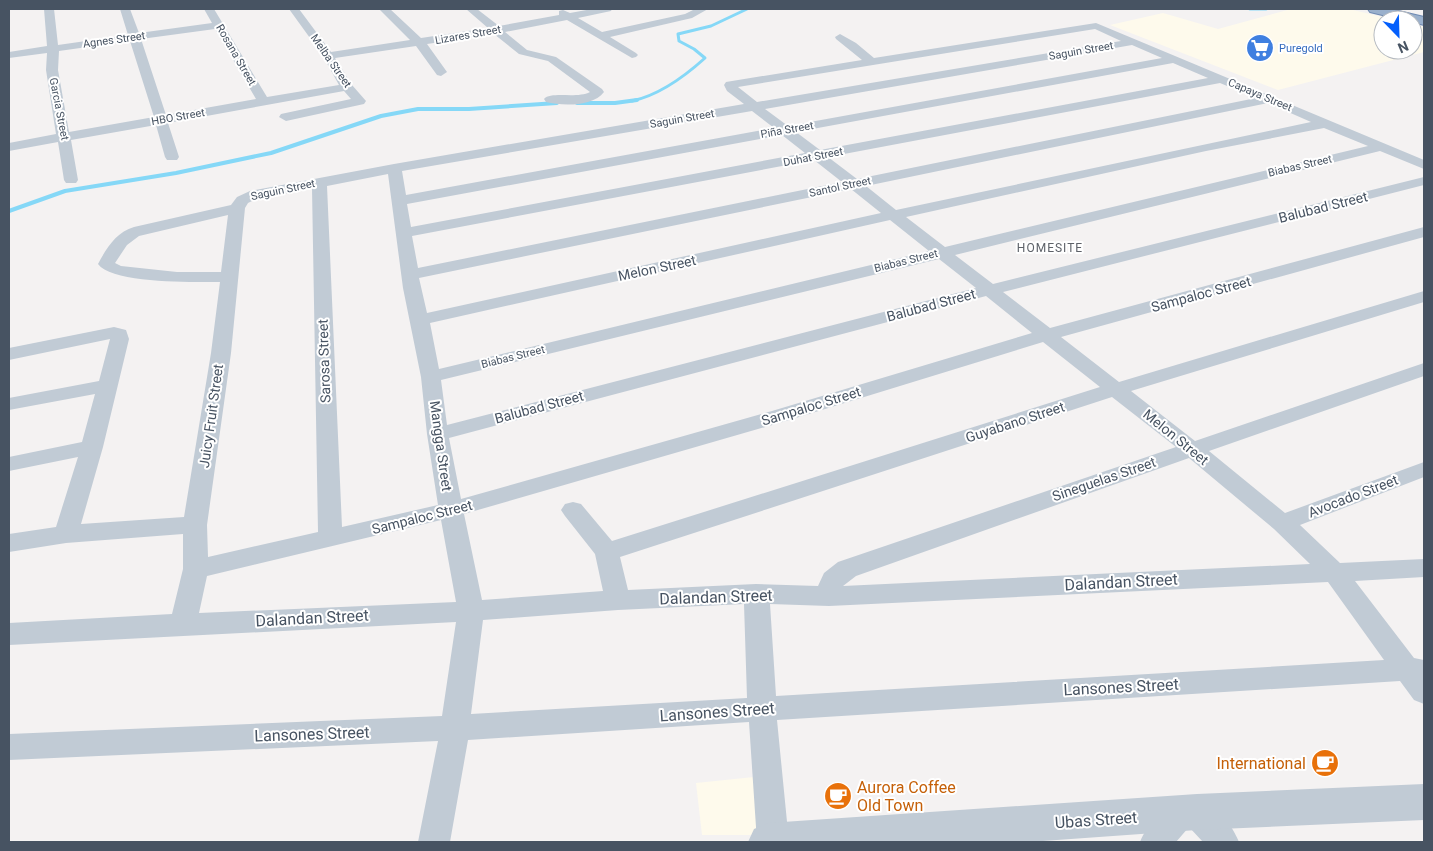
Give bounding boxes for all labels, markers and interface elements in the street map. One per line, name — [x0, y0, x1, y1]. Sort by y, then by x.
north arrow — [1373, 10, 1423, 60]
street label: Rosana Street — [213, 22, 259, 88]
street label: Lizares Street — [434, 23, 502, 47]
street label: Agnes Street — [82, 29, 146, 51]
street label: Melba Street — [308, 32, 354, 90]
supermarket icon: Puregold — [1245, 33, 1275, 63]
text: N — [1395, 38, 1411, 56]
street label: Saguin Street — [1048, 39, 1115, 63]
place label: Puregold — [1279, 42, 1323, 55]
street label: Capaya Street — [1226, 76, 1294, 114]
street label: Garcia Street — [47, 77, 71, 142]
street label: HBO Street — [150, 106, 206, 128]
street label: Saguin Street — [649, 107, 716, 131]
street label: Piña Street — [760, 119, 815, 141]
street label: Duhat Street — [782, 145, 844, 169]
street label: Biabas Street — [1267, 152, 1334, 180]
street label: Santol Street — [808, 174, 872, 200]
street label: Saguin Street — [250, 177, 317, 203]
street label: Balubad Street — [1277, 188, 1370, 226]
district label: HOMESITE — [1017, 241, 1083, 255]
street label: Biabas Street — [873, 247, 940, 275]
street label: Melon Street — [617, 252, 698, 284]
street label: Sampaloc Street — [1149, 273, 1253, 315]
street label: Balubad Street — [885, 285, 978, 325]
street label: Sarosa Street — [315, 318, 333, 403]
street label: Biabas Street — [480, 343, 547, 371]
street label: Juicy Fruit Street — [196, 363, 226, 469]
street label: Sampaloc Street — [760, 383, 863, 429]
street label: Balubad Street — [493, 387, 586, 427]
street label: Guyabano Street — [964, 398, 1067, 446]
street label: Mangga Street — [427, 400, 455, 493]
street label: Melon Street — [1140, 406, 1212, 468]
street label: Sineguelas Street — [1050, 454, 1158, 504]
street label: Avocado Street — [1306, 471, 1400, 520]
street label: Sampaloc Street — [370, 497, 474, 537]
street label: Dalandan Street — [1064, 570, 1178, 594]
street label: Dalandan Street — [659, 586, 773, 608]
street label: Dalandan Street — [255, 606, 369, 630]
street label: Lansones Street — [1063, 674, 1179, 700]
street label: Lansones Street — [659, 699, 775, 725]
street label: Lansones Street — [254, 722, 370, 746]
cafe icon: International — [1310, 748, 1340, 778]
place label: International — [1216, 754, 1306, 773]
place label: Aurora Coffee Old Town — [857, 778, 956, 815]
cafe icon: Aurora Coffee Old Town — [823, 781, 853, 811]
street label: Ubas Street — [1054, 808, 1138, 832]

